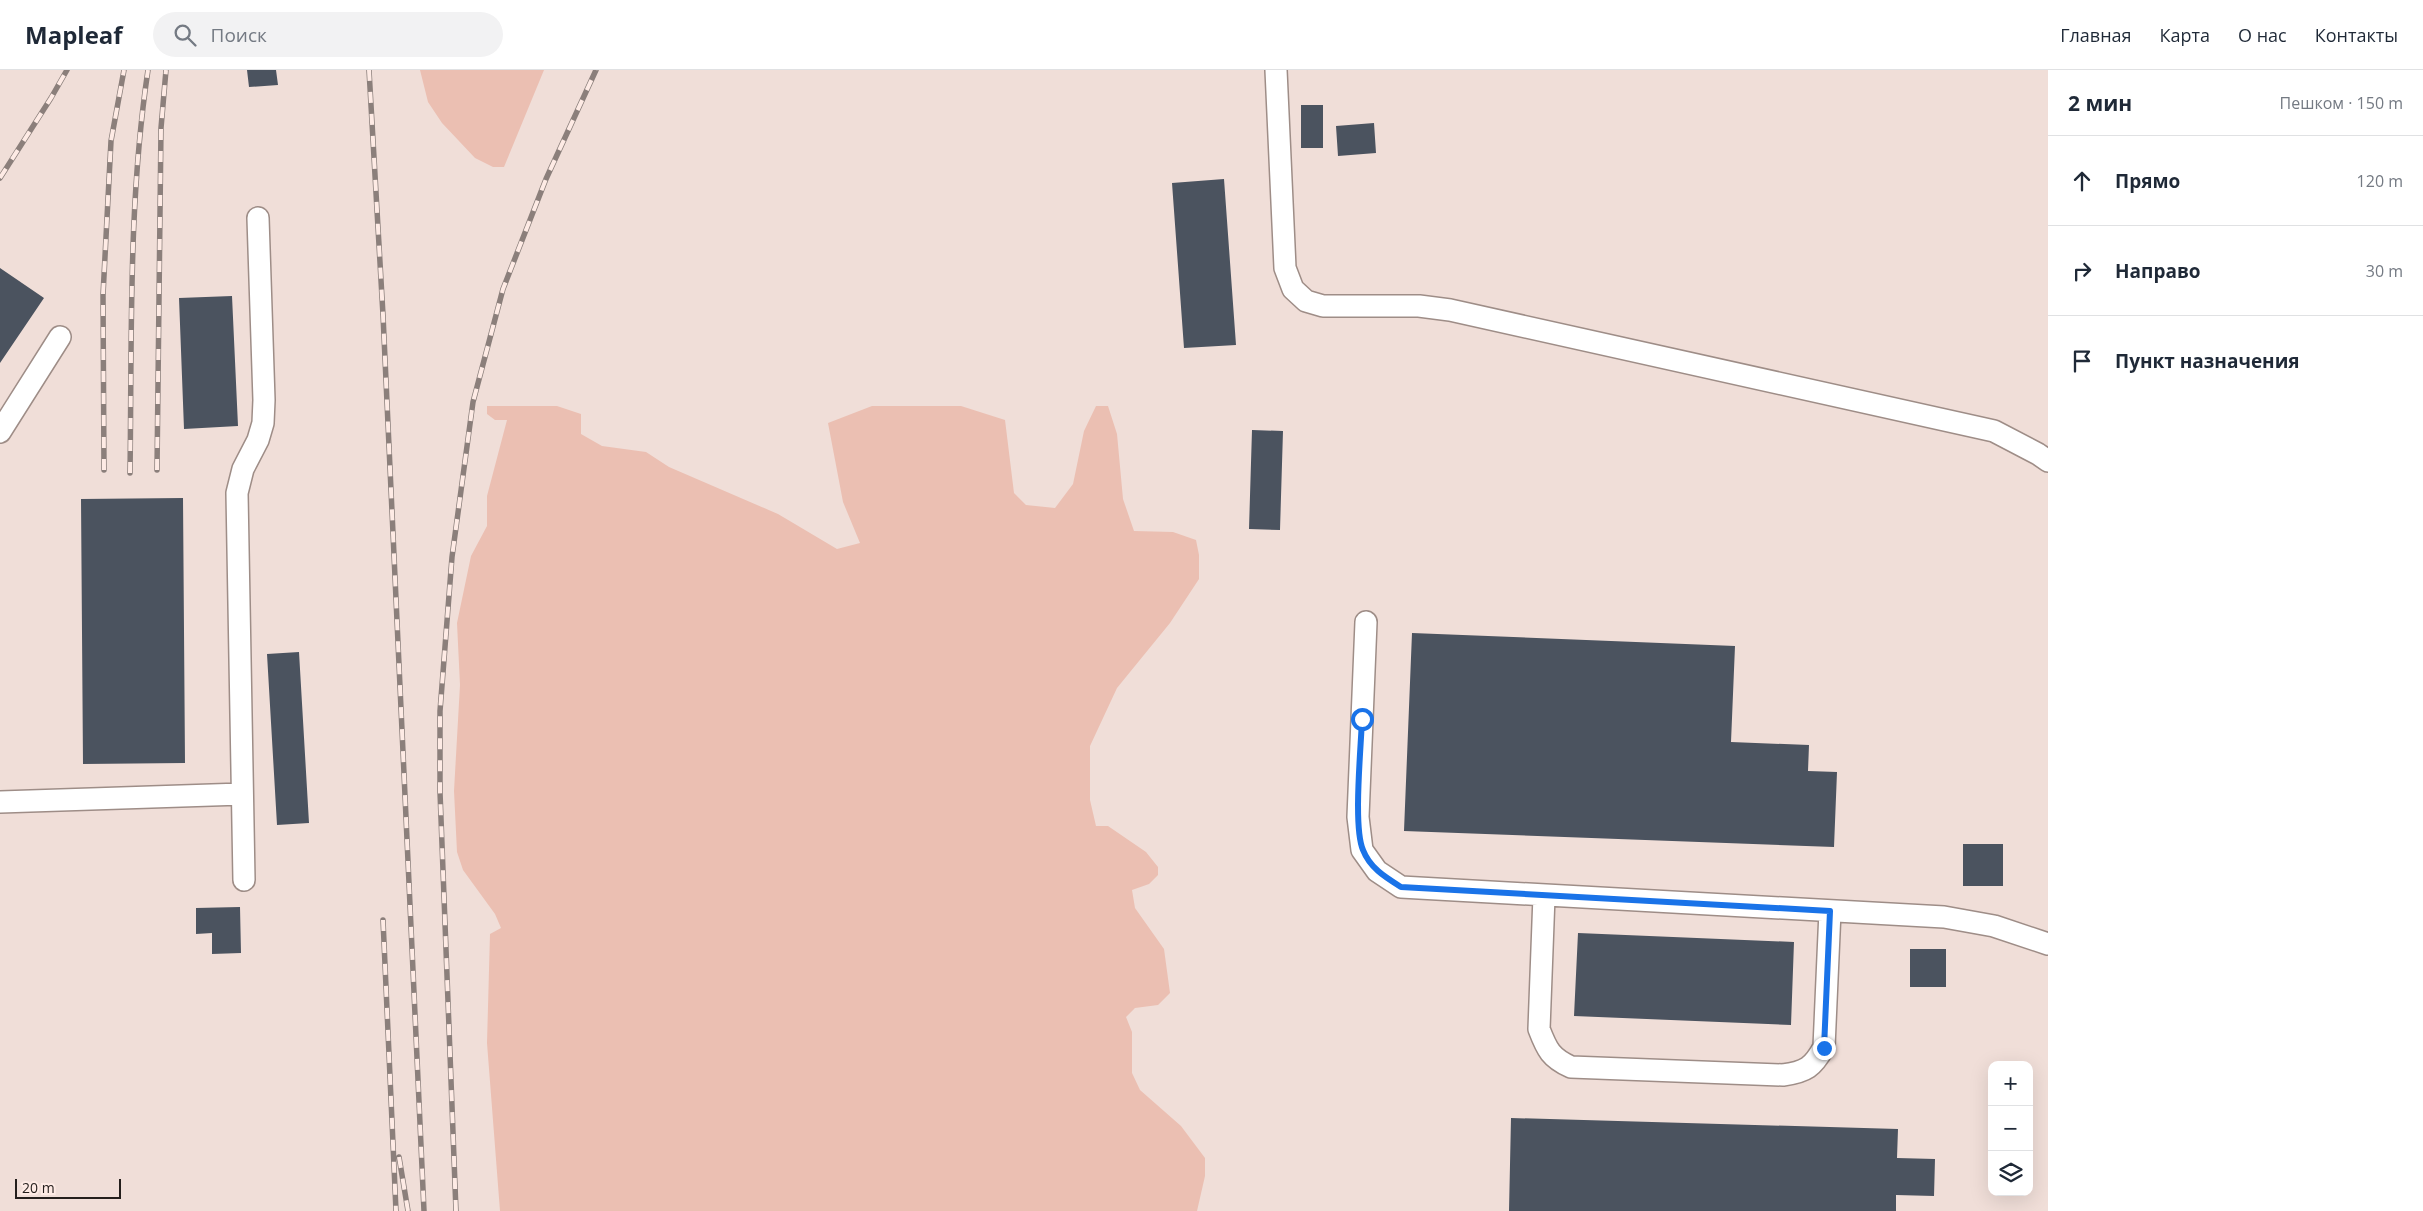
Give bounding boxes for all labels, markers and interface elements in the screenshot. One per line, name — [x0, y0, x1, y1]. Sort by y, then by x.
search box — [153, 12, 503, 57]
text: Mapleaf — [25, 18, 123, 51]
icon: search — [171, 21, 199, 49]
text: Поиск — [211, 22, 267, 48]
text: Главная — [2060, 23, 2132, 47]
text: Карта — [2160, 23, 2210, 47]
text: О нас — [2238, 23, 2287, 47]
text: Контакты — [2315, 23, 2398, 47]
text: 2 мин — [2068, 89, 2132, 117]
text: Пешком · 150 m — [2280, 92, 2403, 114]
icon: ahead — [2068, 167, 2096, 195]
text: Прямо — [2115, 168, 2180, 194]
text: 120 m — [2357, 170, 2403, 192]
icon: right — [2068, 257, 2096, 285]
text: Направо — [2115, 258, 2201, 284]
text: 30 m — [2366, 260, 2403, 282]
icon: arrive — [2068, 347, 2096, 375]
text: Пункт назначения — [2115, 348, 2300, 374]
route start — [1351, 708, 1374, 731]
route end — [1813, 1037, 1836, 1060]
map controls — [1988, 1061, 2033, 1196]
button: + — [1988, 1061, 2033, 1106]
button: − — [1988, 1106, 2033, 1151]
button: layers — [1988, 1151, 2033, 1196]
scale bar — [15, 1176, 121, 1199]
text: 20 m — [22, 1178, 55, 1197]

